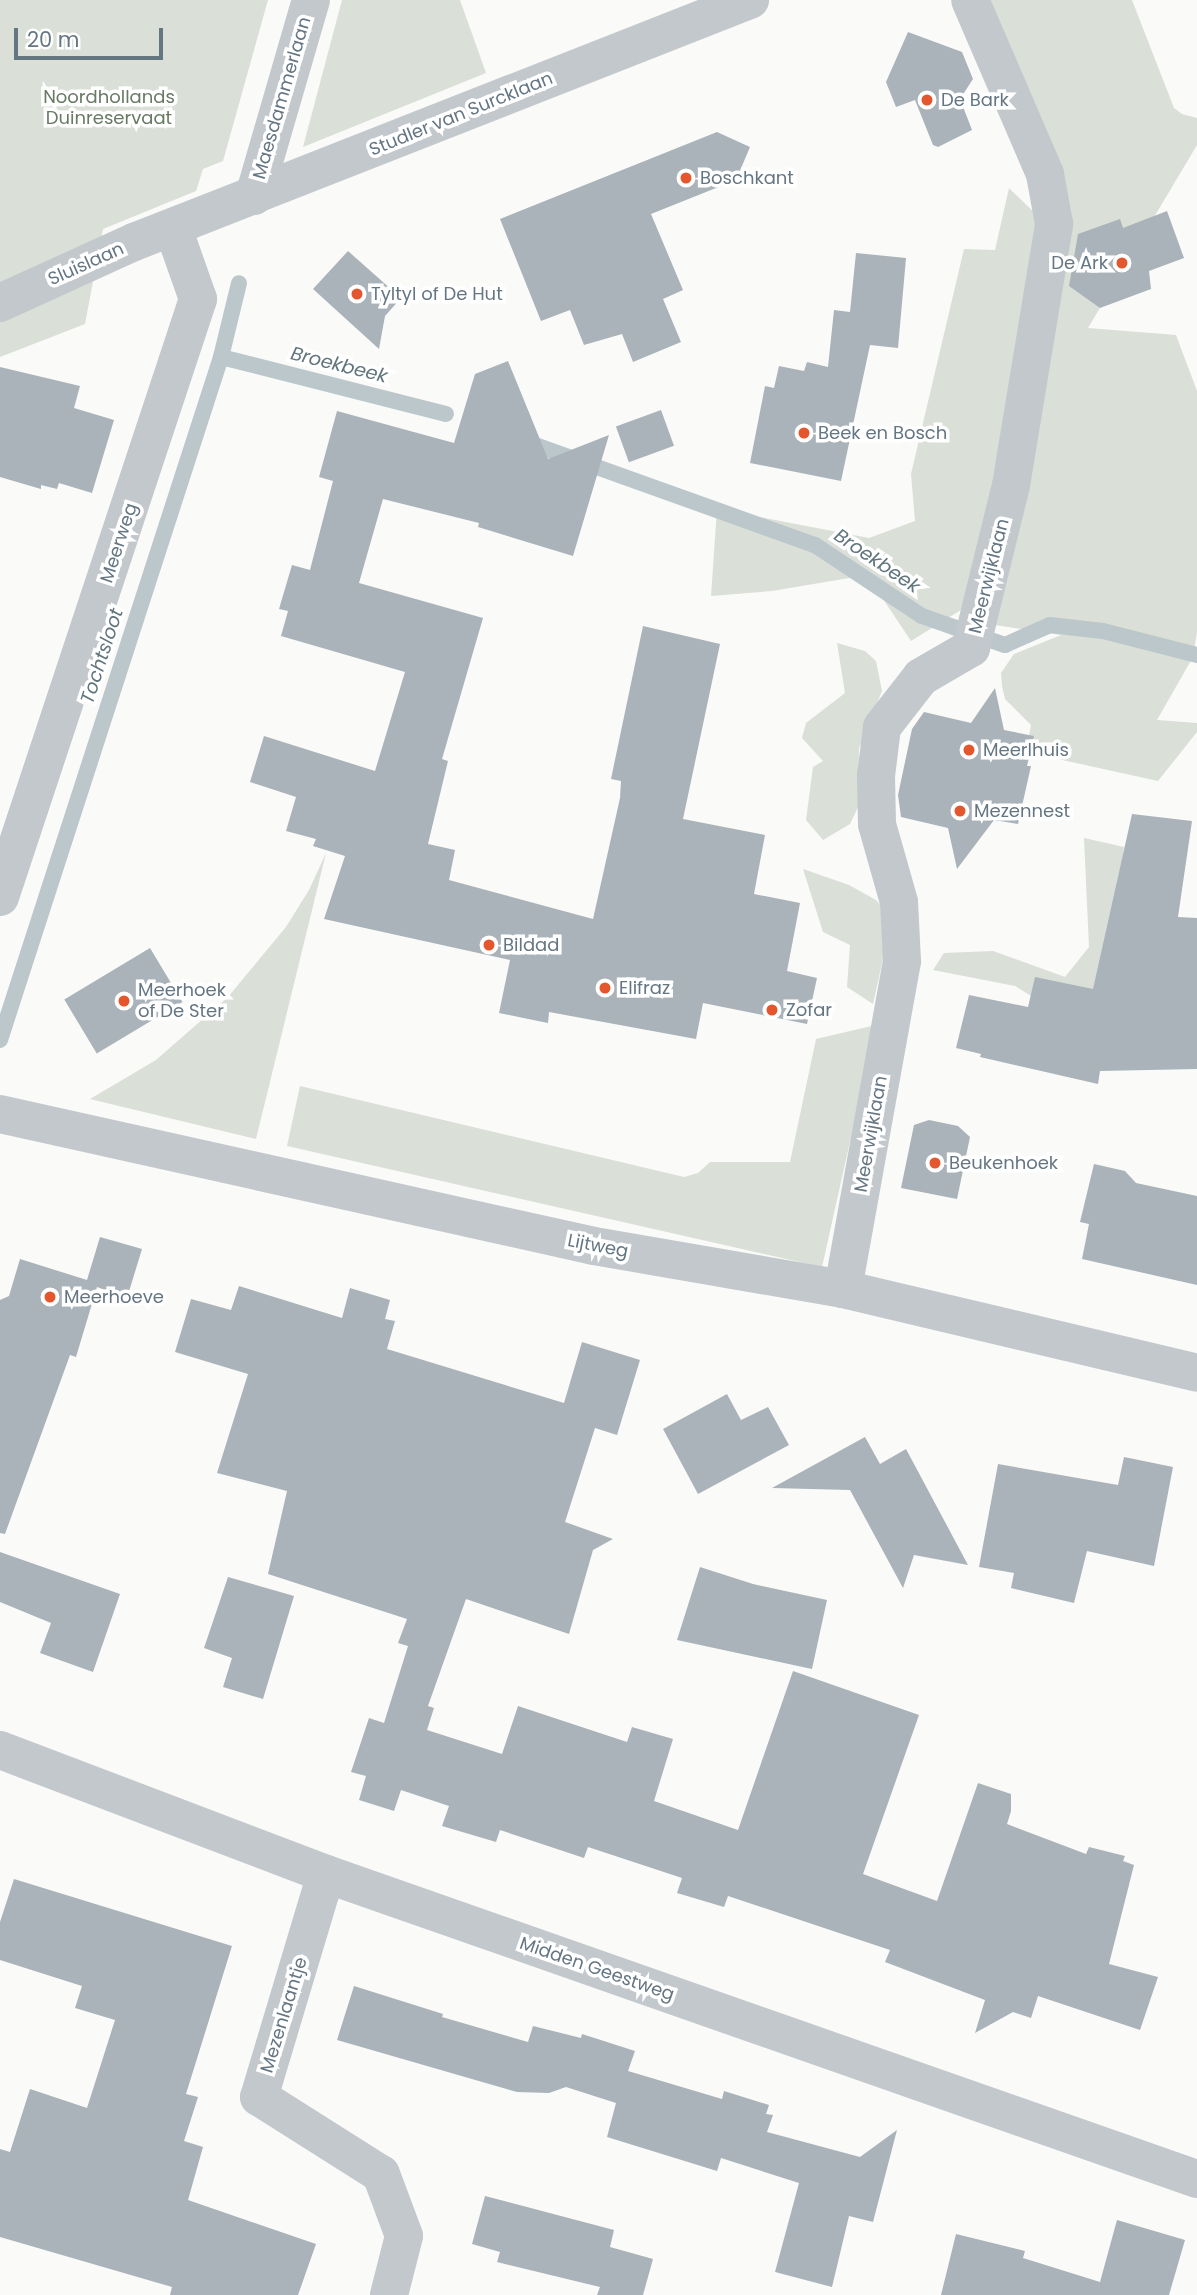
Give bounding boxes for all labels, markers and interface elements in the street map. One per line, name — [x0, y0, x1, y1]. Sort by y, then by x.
scale bar — [18, 14, 166, 58]
street label: Maesdammerlaan — [248, 14, 316, 182]
text: 20 m — [27, 25, 80, 54]
street label: Studler van Surcklaan — [366, 67, 556, 161]
park label: Noordhollands Duinreservaat — [43, 87, 175, 130]
place label: De Bark — [941, 89, 1009, 111]
marker: De Bark — [919, 92, 935, 108]
place label: Boschkant — [700, 167, 794, 189]
marker: Boschkant — [678, 170, 694, 186]
street label: Sluislaan — [45, 238, 127, 290]
place label: De Ark — [1051, 252, 1108, 274]
marker: De Ark — [1114, 255, 1130, 271]
place label: Tyltyl of De Hut — [371, 283, 503, 305]
marker: Tyltyl of De Hut — [349, 286, 365, 302]
water label: Broekbeek — [288, 342, 390, 388]
place label: Beek en Bosch — [818, 422, 947, 444]
marker: Beek en Bosch — [796, 425, 812, 441]
street label: Meerweg — [96, 500, 142, 586]
street label: Meerwijklaan — [964, 516, 1014, 636]
water label: Broekbeek — [830, 524, 924, 598]
water label: Tochtsloot — [76, 605, 128, 707]
place label: Meerlhuis — [983, 739, 1069, 761]
marker: Meerlhuis — [961, 742, 977, 758]
place label: Mezennest — [974, 800, 1070, 822]
marker: Mezennest — [952, 803, 968, 819]
place label: Bildad — [503, 934, 559, 956]
marker: Bildad — [481, 937, 497, 953]
place label: Elifraz — [619, 977, 670, 999]
place label: Meerhoek of De Ster — [138, 980, 226, 1023]
marker: Elifraz — [597, 980, 613, 996]
marker: Meerhoek of De Ster — [116, 993, 132, 1009]
place label: Zofar — [786, 999, 832, 1021]
marker: Zofar — [764, 1002, 780, 1018]
street label: Meerwijklaan — [850, 1074, 892, 1194]
place label: Beukenhoek — [949, 1152, 1058, 1174]
marker: Beukenhoek — [927, 1155, 943, 1171]
street label: Lijtweg — [566, 1230, 630, 1262]
place label: Meerhoeve — [64, 1286, 164, 1308]
marker: Meerhoeve — [42, 1289, 58, 1305]
street label: Midden Geestweg — [517, 1932, 677, 2006]
street label: Mezenlaantje — [256, 1954, 312, 2076]

